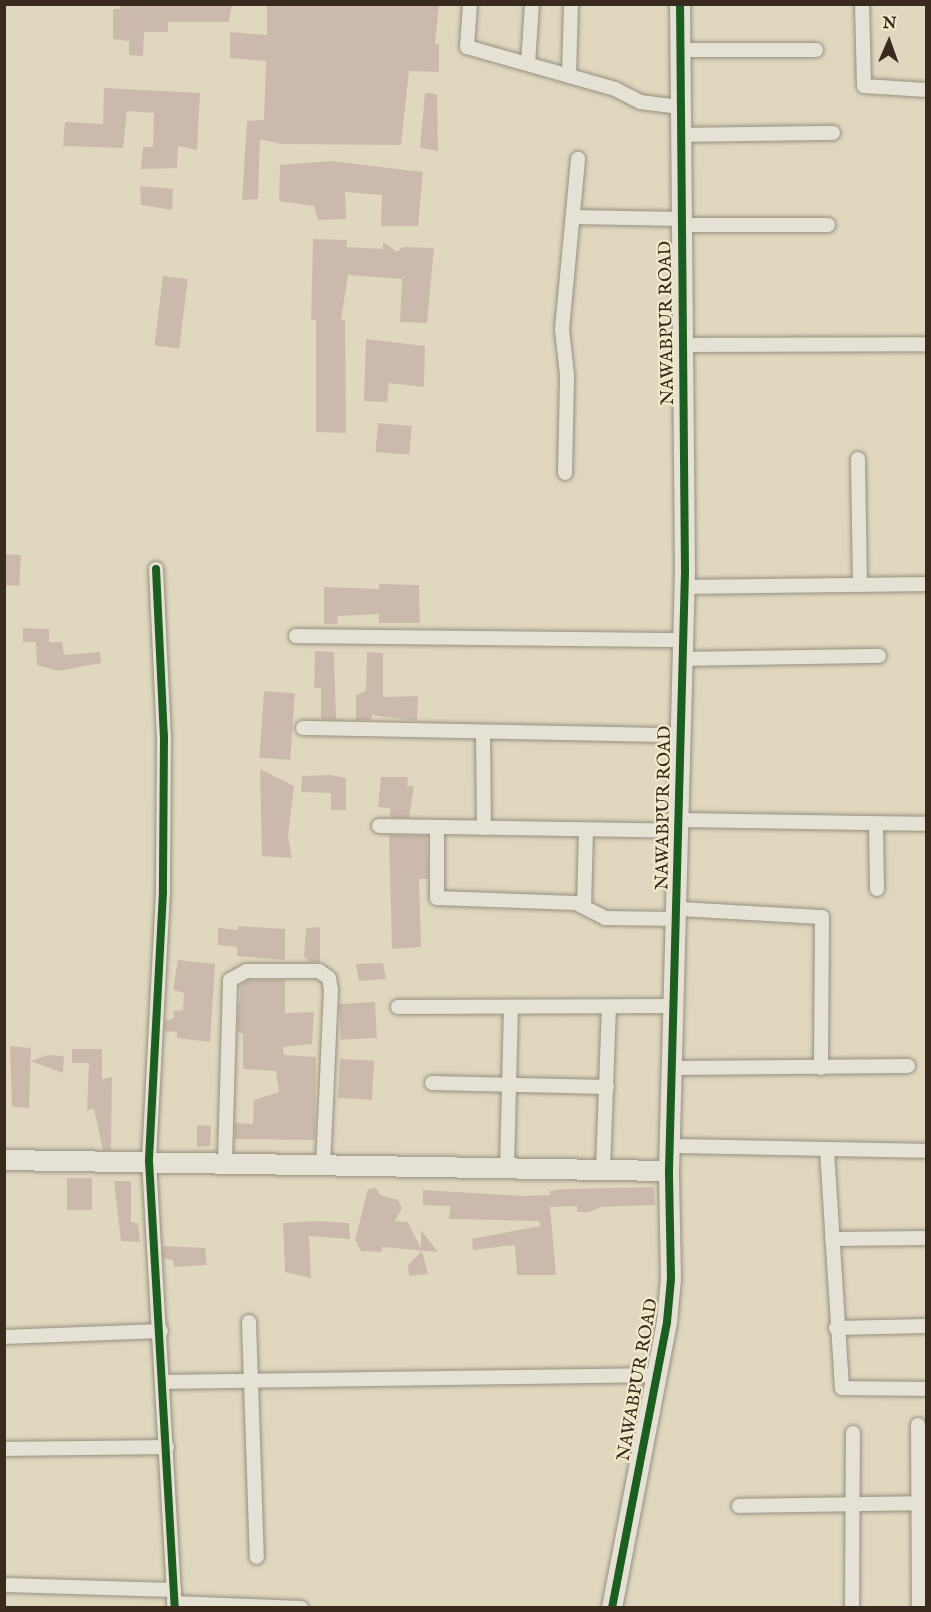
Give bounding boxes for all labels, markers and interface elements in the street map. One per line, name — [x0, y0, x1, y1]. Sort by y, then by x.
north arrow — [859, 12, 919, 72]
text: N — [882, 14, 897, 34]
street label: NAWABPUR ROAD — [656, 241, 680, 405]
street label: NAWABPUR ROAD — [653, 726, 677, 890]
street label: NAWABPUR ROAD — [614, 1297, 664, 1463]

